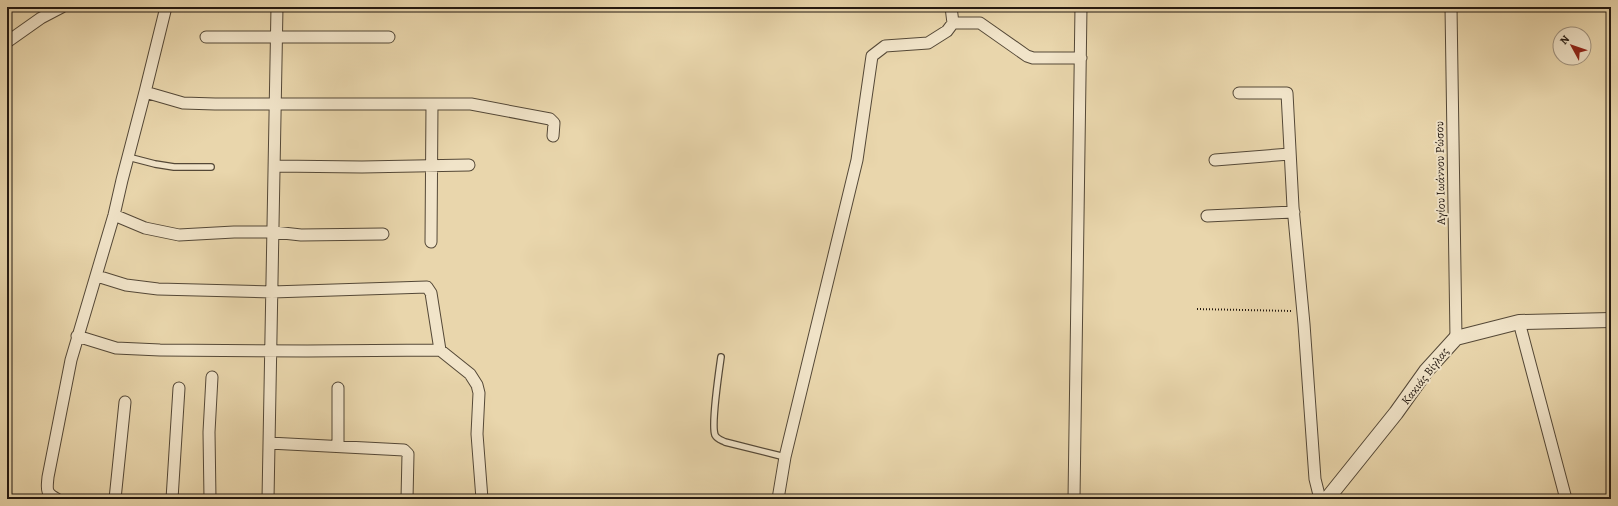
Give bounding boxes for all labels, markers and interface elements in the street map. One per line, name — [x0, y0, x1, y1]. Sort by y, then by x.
north arrow — [1552, 26, 1592, 66]
text: N — [1556, 32, 1573, 48]
street label: Αγίου Ιωάννου Ρώσου — [1431, 121, 1449, 226]
street label: Κακιάς Βίγλας — [1398, 344, 1452, 408]

